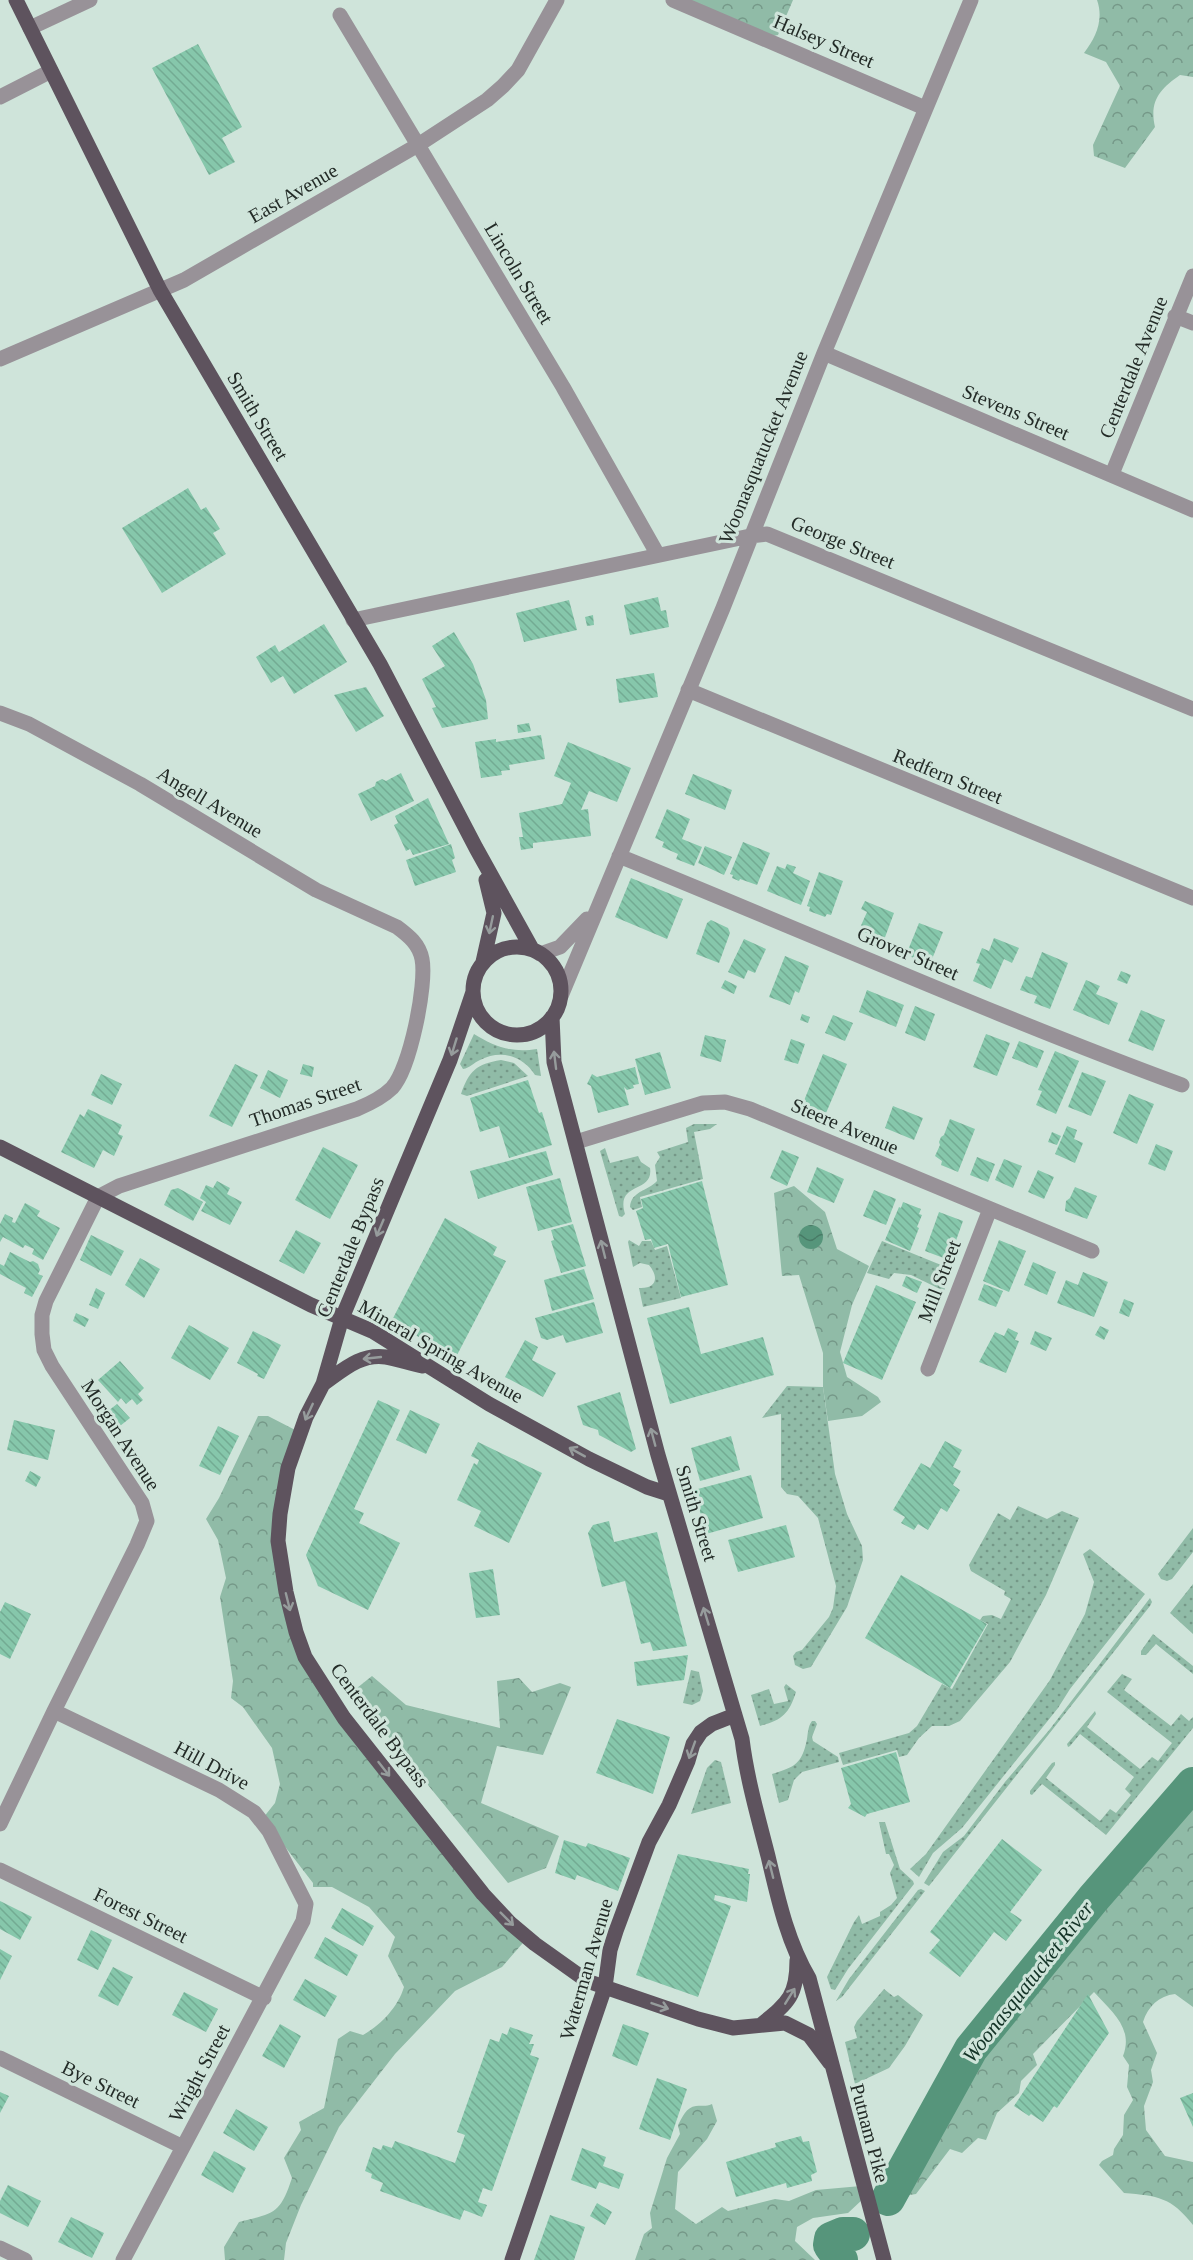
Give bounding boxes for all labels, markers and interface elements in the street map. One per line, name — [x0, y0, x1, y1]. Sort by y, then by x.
street label: Halsey Street — [770, 10, 878, 73]
street label: East Avenue — [245, 159, 341, 227]
street label: Lincoln Street — [480, 219, 558, 328]
street label: Centerdale Avenue — [1094, 293, 1172, 441]
street label: Woonasquatucket Avenue — [714, 347, 813, 547]
street label: Smith Street — [223, 368, 293, 465]
street label: Stevens Street — [959, 380, 1073, 445]
street label: George Street — [787, 511, 899, 574]
street label: Redfern Street — [890, 744, 1006, 808]
street label: Angell Avenue — [153, 762, 267, 843]
one-way arrow — [485, 915, 496, 934]
street label: Grover Street — [854, 922, 963, 984]
one-way arrow — [448, 1037, 459, 1056]
one-way arrow — [549, 1051, 560, 1071]
street label: Thomas Street — [247, 1073, 364, 1131]
street label: Steere Avenue — [788, 1093, 902, 1159]
street label: Centerdale Bypass — [312, 1173, 389, 1321]
one-way arrow — [374, 1218, 385, 1236]
street label: Mill Street — [913, 1236, 965, 1325]
one-way arrow — [597, 1240, 609, 1259]
street label: Mineral Spring Avenue — [354, 1295, 527, 1408]
one-way arrow — [362, 1353, 382, 1364]
street label: Morgan Avenue — [76, 1376, 165, 1495]
one-way arrow — [303, 1403, 315, 1421]
one-way arrow — [647, 1428, 658, 1447]
one-way arrow — [569, 1446, 586, 1458]
street label: Smith Street — [672, 1462, 722, 1564]
one-way arrow — [282, 1592, 294, 1611]
one-way arrow — [700, 1607, 711, 1626]
street label: Centerdale Bypass — [325, 1659, 434, 1792]
street label: Hill Drive — [171, 1736, 253, 1794]
one-way arrow — [686, 1740, 697, 1759]
one-way arrow — [377, 1760, 390, 1776]
one-way arrow — [765, 1860, 776, 1879]
street label: Forest Street — [90, 1883, 192, 1947]
street label: Waterman Avenue — [555, 1896, 617, 2042]
water label: Woonasquatucket River — [958, 1896, 1099, 2067]
one-way arrow — [500, 1912, 515, 1927]
one-way arrow — [785, 1988, 797, 2005]
one-way arrow — [650, 2001, 669, 2012]
street label: Wright Street — [164, 2020, 235, 2126]
street label: Bye Street — [58, 2056, 144, 2113]
street label: Putnam Pike — [846, 2081, 894, 2185]

